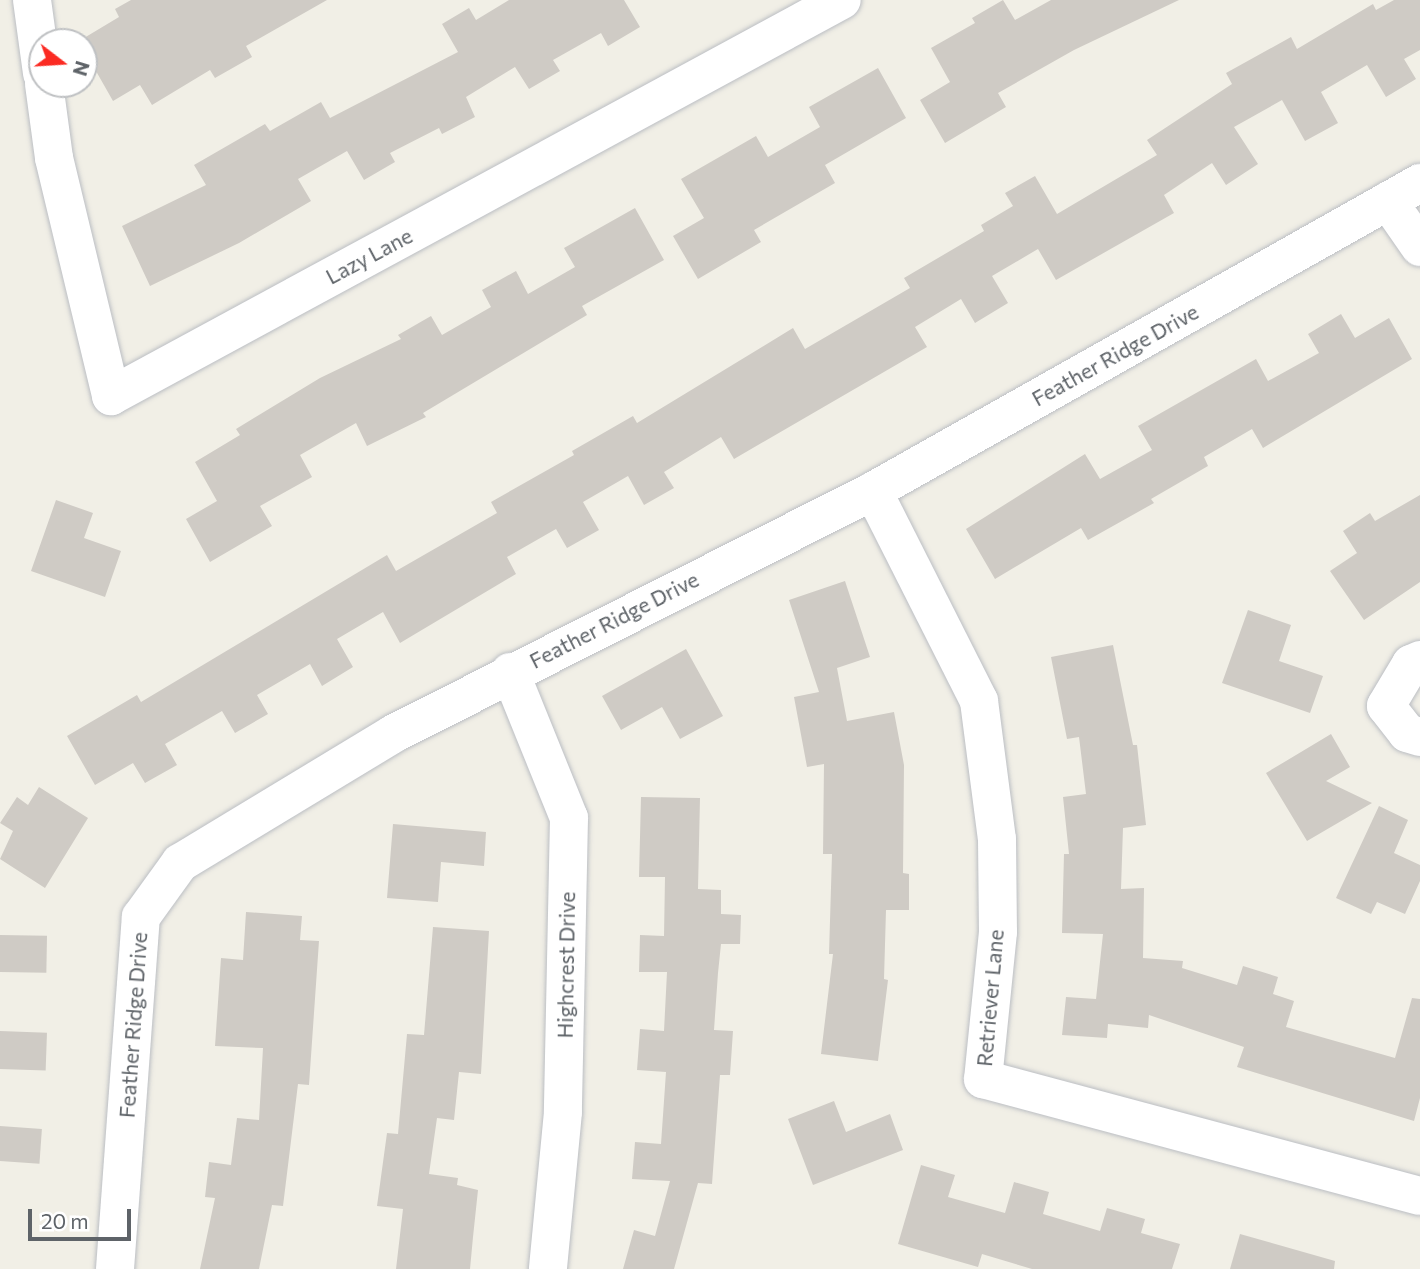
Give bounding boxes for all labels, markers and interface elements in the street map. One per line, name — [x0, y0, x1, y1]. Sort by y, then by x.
north arrow — [28, 28, 98, 98]
text: N — [69, 59, 95, 79]
street label: Lazy Lane — [321, 223, 417, 289]
street label: Feather Ridge Drive — [1027, 299, 1203, 411]
street label: Feather Ridge Drive — [525, 566, 703, 674]
street label: Highcrest Drive — [552, 891, 580, 1039]
street label: Retriever Lane — [971, 928, 1009, 1068]
street label: Feather Ridge Drive — [114, 931, 152, 1119]
scale bar — [32, 1196, 135, 1240]
text: 20 m — [41, 1208, 89, 1233]

